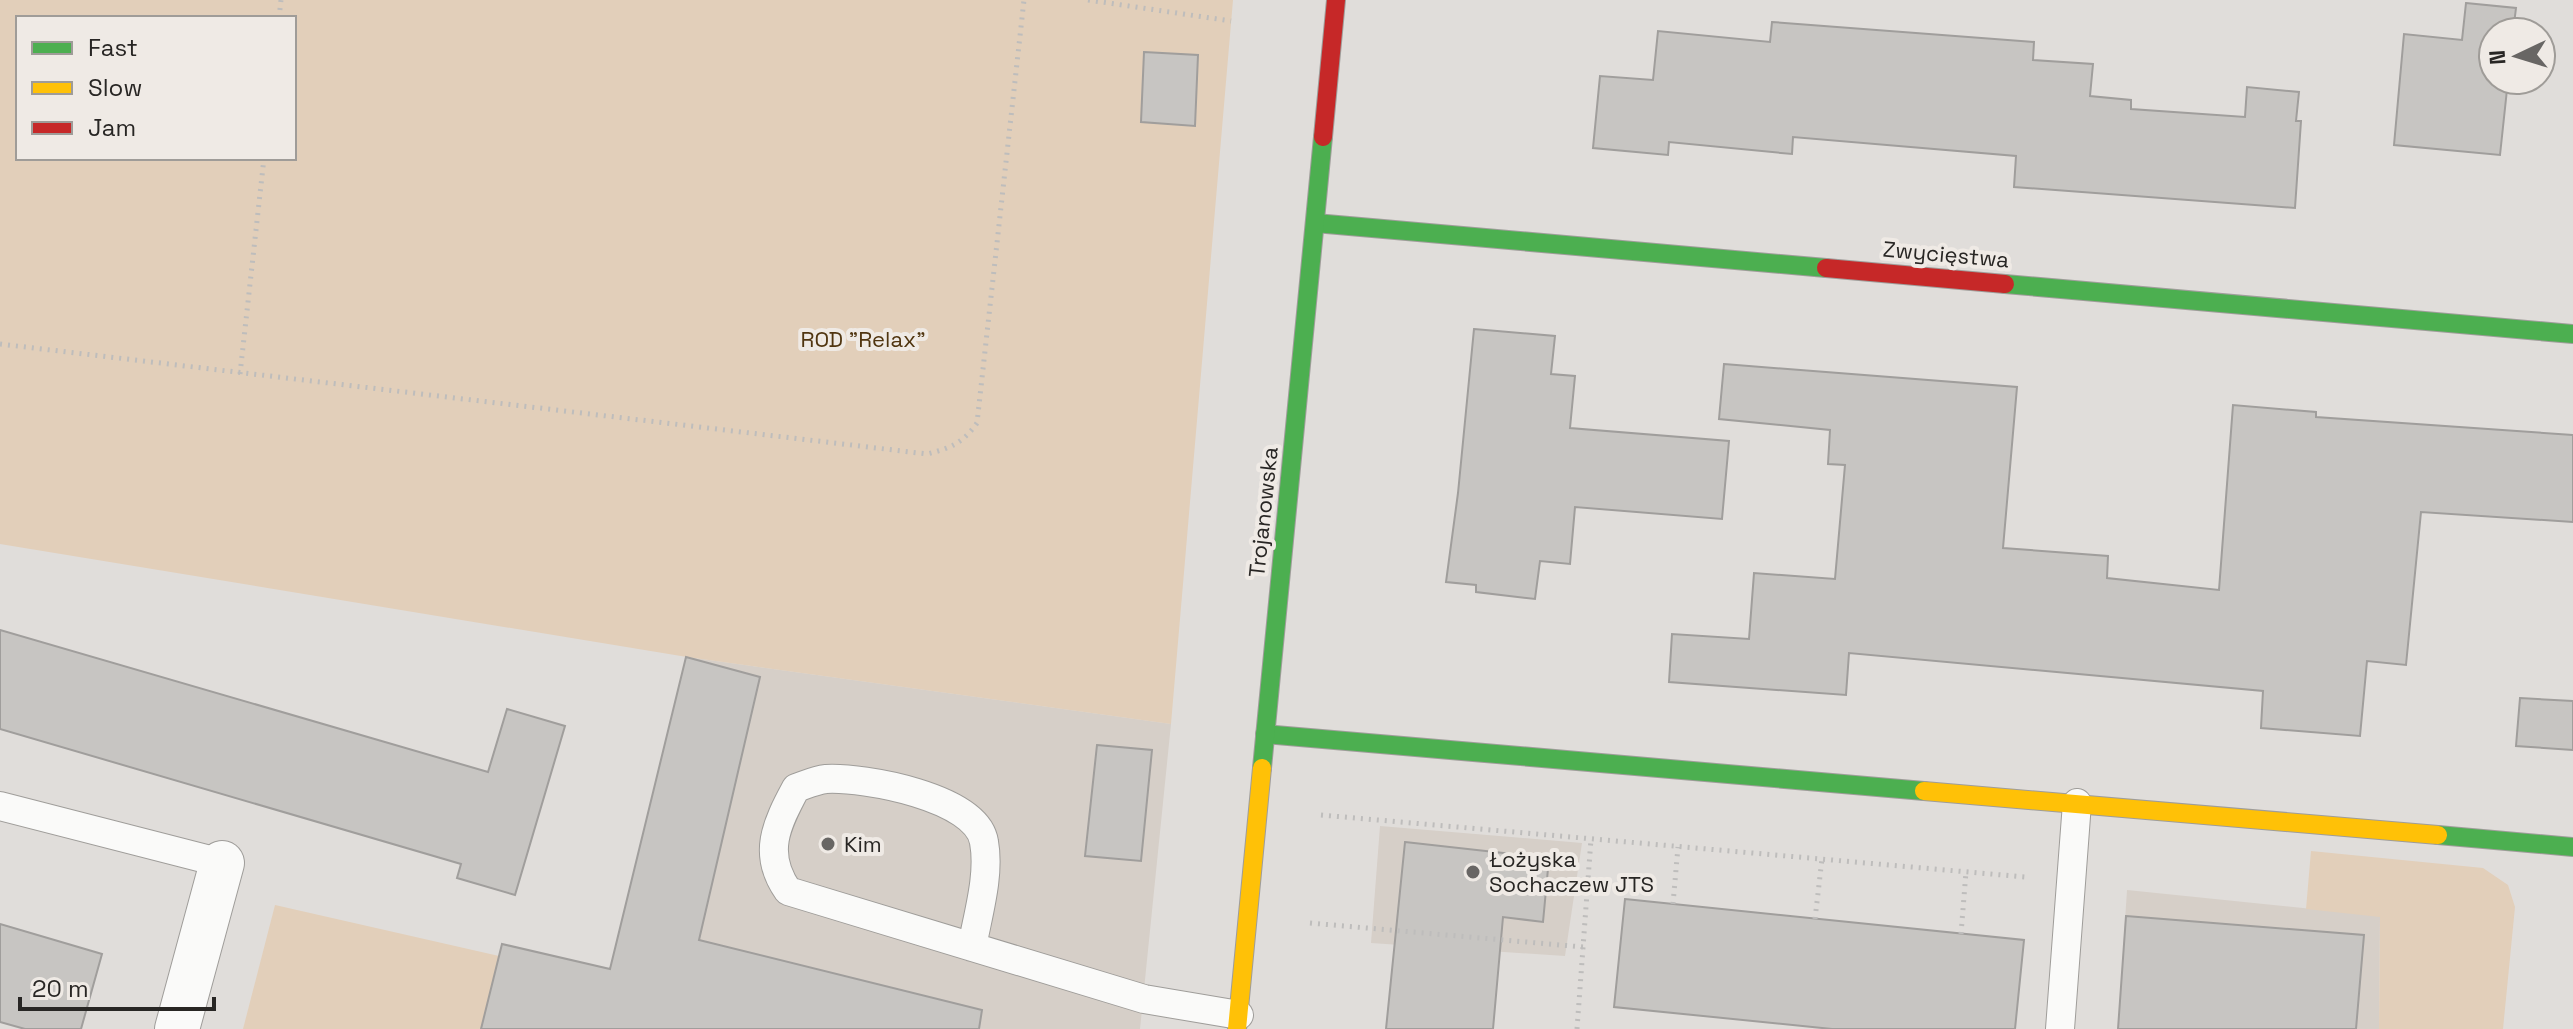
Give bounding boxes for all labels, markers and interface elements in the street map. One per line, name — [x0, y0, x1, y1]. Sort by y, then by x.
legend — [16, 16, 296, 160]
north arrow — [2477, 16, 2557, 96]
text: Fast — [88, 32, 138, 63]
text: N — [2483, 49, 2512, 66]
text: Slow — [88, 72, 142, 103]
text: Jam — [88, 112, 136, 143]
street label: Zwycięstwa — [1882, 235, 2011, 273]
park label: ROD "Relax" — [801, 325, 926, 353]
street label: Trojanowska — [1242, 445, 1284, 579]
place label: Kim — [844, 830, 882, 858]
marker: Kim — [819, 835, 837, 853]
place label: Łożyska Sochaczew JTS — [1489, 845, 1654, 898]
marker: Łożyska Sochaczew JTS — [1464, 863, 1482, 881]
scale bar — [20, 961, 214, 1011]
text: 20 m — [32, 973, 89, 1004]

